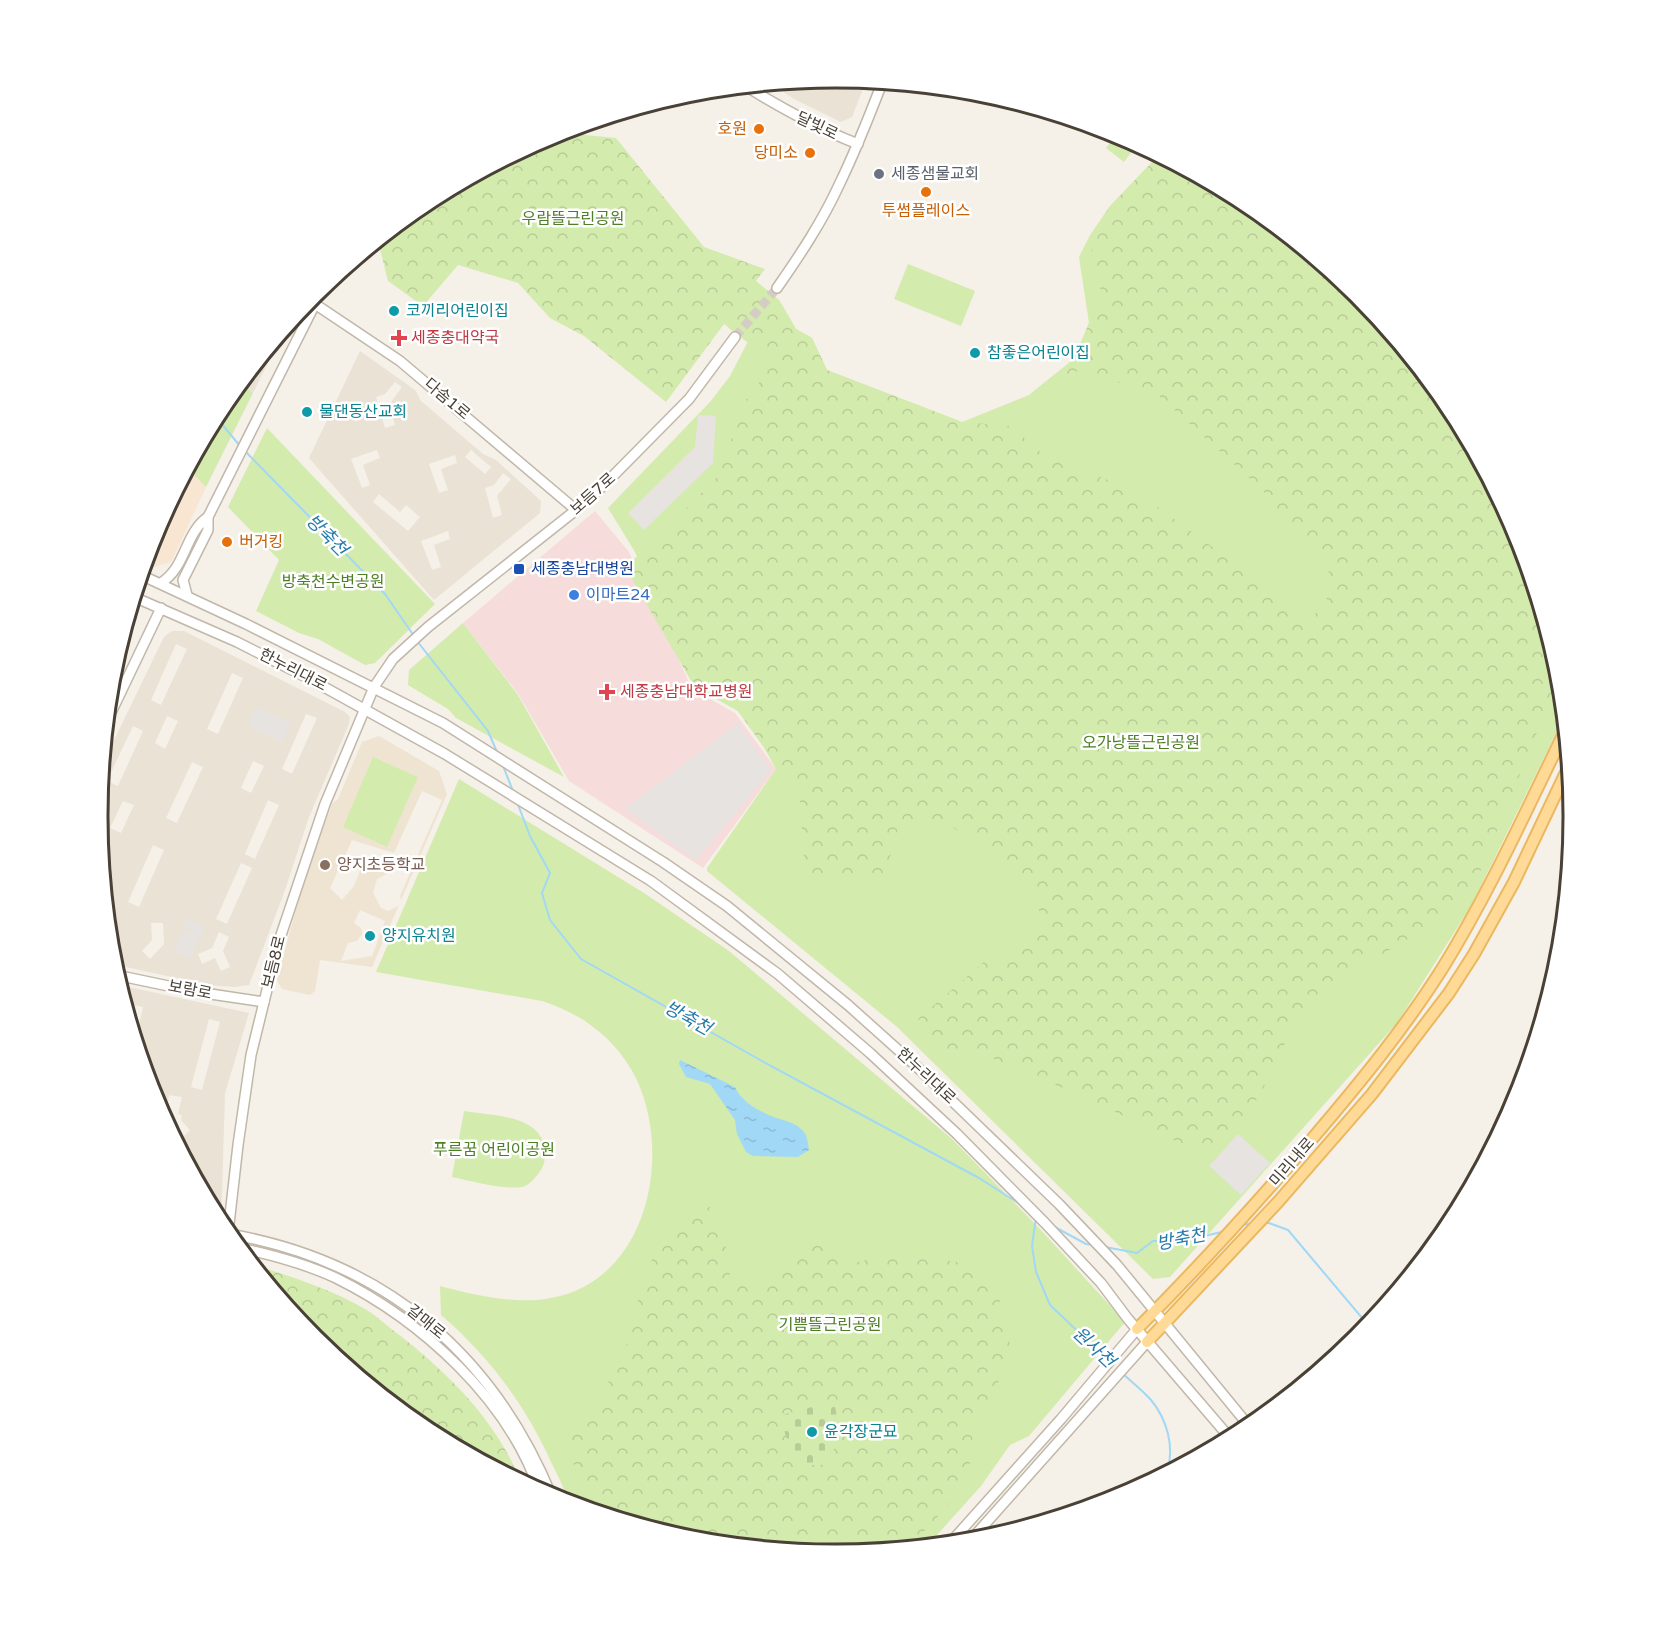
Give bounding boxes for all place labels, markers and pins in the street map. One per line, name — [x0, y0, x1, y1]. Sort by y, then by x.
place label: 호원 — [718, 119, 747, 139]
marker: 호원 — [752, 122, 766, 136]
place label: 당미소 — [754, 143, 798, 163]
marker: 당미소 — [803, 146, 817, 160]
place label: 세종샘물교회 — [891, 164, 979, 184]
marker: 세종샘물교회 — [872, 167, 886, 181]
marker: 투썸플레이스 — [919, 185, 933, 199]
place label: 투썸플레이스 — [882, 201, 970, 221]
place label: 코끼리어린이집 — [406, 301, 509, 321]
marker: 코끼리어린이집 — [387, 304, 401, 318]
place label: 세종충대약국 — [411, 328, 499, 348]
marker: 세종충대약국 — [392, 331, 406, 345]
place label: 참좋은어린이집 — [987, 343, 1090, 363]
marker: 참좋은어린이집 — [968, 346, 982, 360]
place label: 물댄동산교회 — [319, 402, 407, 422]
marker: 물댄동산교회 — [300, 405, 314, 419]
place label: 버거킹 — [239, 532, 283, 552]
marker: 버거킹 — [220, 535, 234, 549]
place label: 세종충남대병원 — [531, 559, 634, 579]
marker: 세종충남대병원 — [512, 562, 526, 576]
place label: 이마트24 — [586, 585, 650, 605]
marker: 이마트24 — [567, 588, 581, 602]
place label: 세종충남대학교병원 — [620, 682, 752, 702]
marker: 세종충남대학교병원 — [598, 683, 616, 701]
place label: 양지초등학교 — [337, 855, 425, 875]
marker: 양지초등학교 — [318, 858, 332, 872]
place label: 양지유치원 — [382, 926, 456, 946]
marker: 양지유치원 — [363, 929, 377, 943]
place label: 윤각장군묘 — [824, 1422, 898, 1442]
marker: 윤각장군묘 — [805, 1425, 819, 1439]

